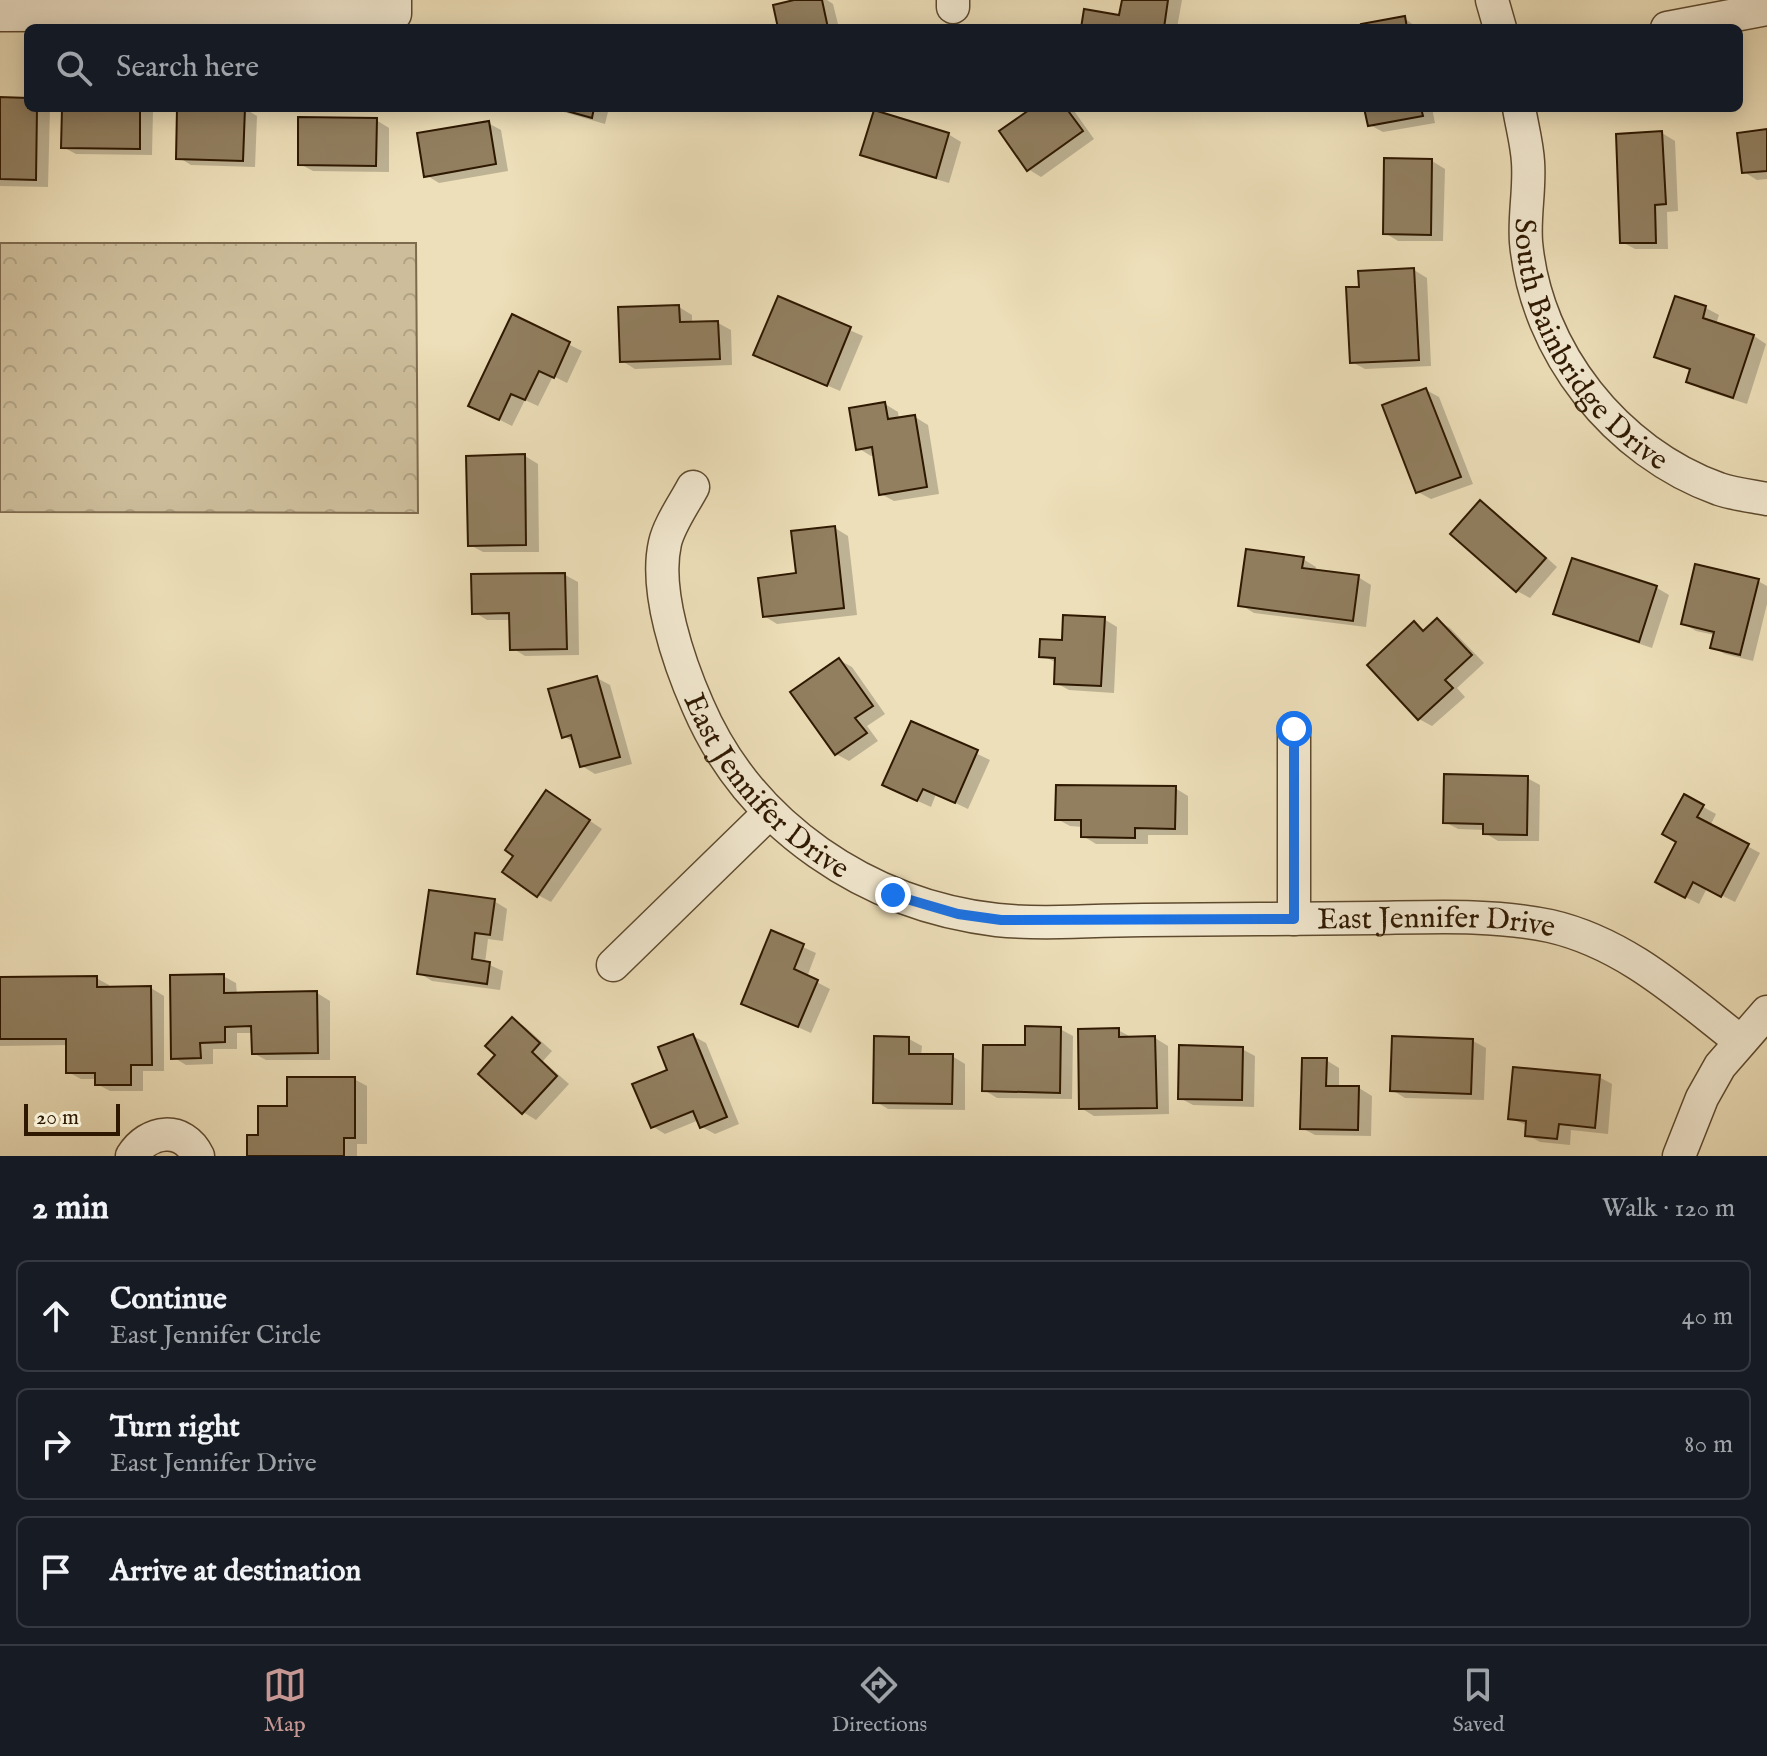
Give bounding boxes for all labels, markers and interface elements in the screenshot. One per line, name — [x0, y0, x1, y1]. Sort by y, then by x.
search box — [24, 24, 1743, 112]
icon: search — [52, 46, 96, 90]
text: Search here — [116, 49, 259, 87]
street label: South Bainbridge Drive — [1504, 218, 1675, 480]
street label: East Jennifer Drive — [674, 688, 856, 889]
route start — [1276, 711, 1312, 747]
route end — [875, 877, 911, 913]
street label: East Jennifer Drive — [1317, 900, 1559, 948]
scale bar — [24, 1100, 120, 1136]
text: 20 m — [36, 1104, 79, 1132]
text: 2 min — [32, 1187, 109, 1230]
text: Walk · 120 m — [1602, 1192, 1735, 1225]
text: Continue — [110, 1281, 227, 1319]
icon: ahead — [34, 1294, 78, 1338]
text: 40 m — [1682, 1300, 1733, 1333]
text: East Jennifer Circle — [110, 1319, 321, 1352]
text: Turn right — [110, 1409, 240, 1447]
icon: right — [34, 1422, 78, 1466]
text: 80 m — [1684, 1428, 1733, 1461]
text: East Jennifer Drive — [110, 1447, 317, 1480]
icon: arrive — [34, 1550, 78, 1594]
text: Arrive at destination — [110, 1553, 361, 1591]
tab: Map — [263, 1663, 307, 1739]
tab: Directions — [832, 1663, 927, 1739]
tab: Saved — [1452, 1663, 1504, 1739]

